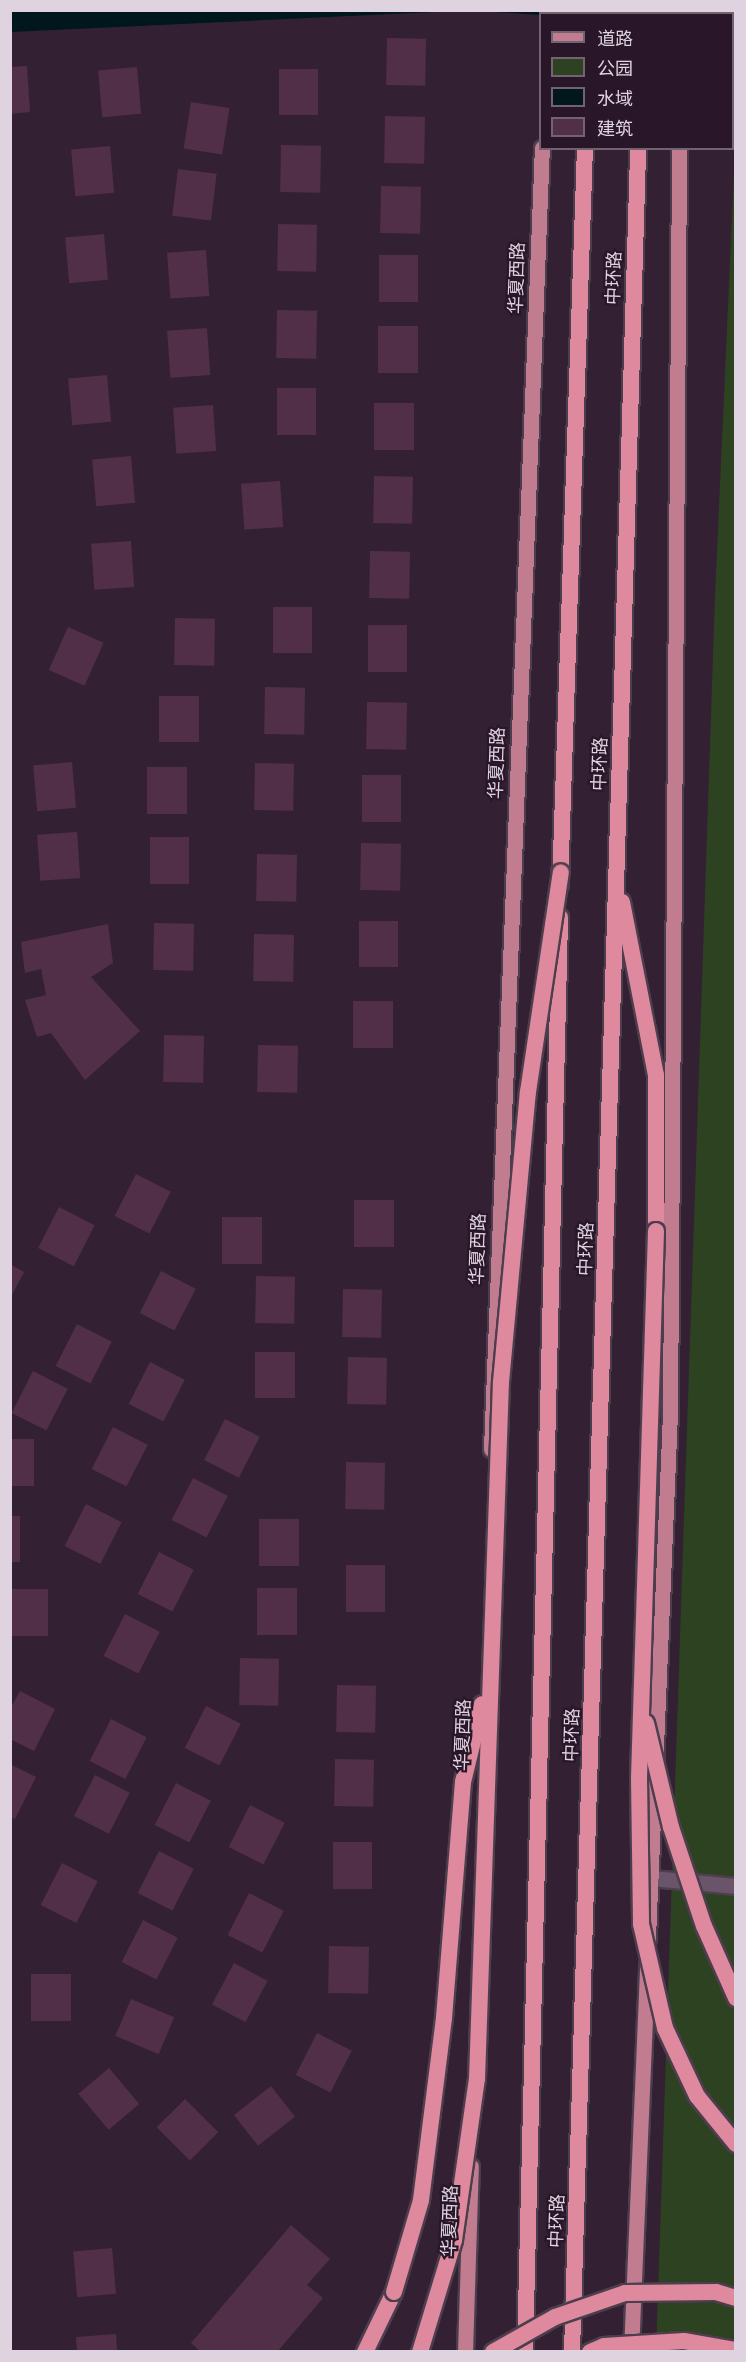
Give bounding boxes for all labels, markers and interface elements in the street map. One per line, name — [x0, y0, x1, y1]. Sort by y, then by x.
legend — [539, 12, 734, 150]
text: 道路 — [597, 28, 633, 50]
text: 公园 — [597, 58, 633, 80]
text: 水域 — [597, 88, 633, 110]
text: 建筑 — [597, 118, 633, 140]
street label: 华夏西路 — [505, 242, 529, 314]
street label: 中环路 — [602, 251, 626, 305]
street label: 华夏西路 — [485, 727, 509, 799]
street label: 中环路 — [588, 737, 612, 791]
street label: 华夏西路 — [466, 1213, 490, 1285]
street label: 中环路 — [574, 1222, 598, 1276]
street label: 华夏西路 — [451, 1699, 475, 1771]
street label: 中环路 — [560, 1708, 584, 1762]
street label: 华夏西路 — [438, 2185, 462, 2257]
street label: 中环路 — [545, 2194, 569, 2248]

